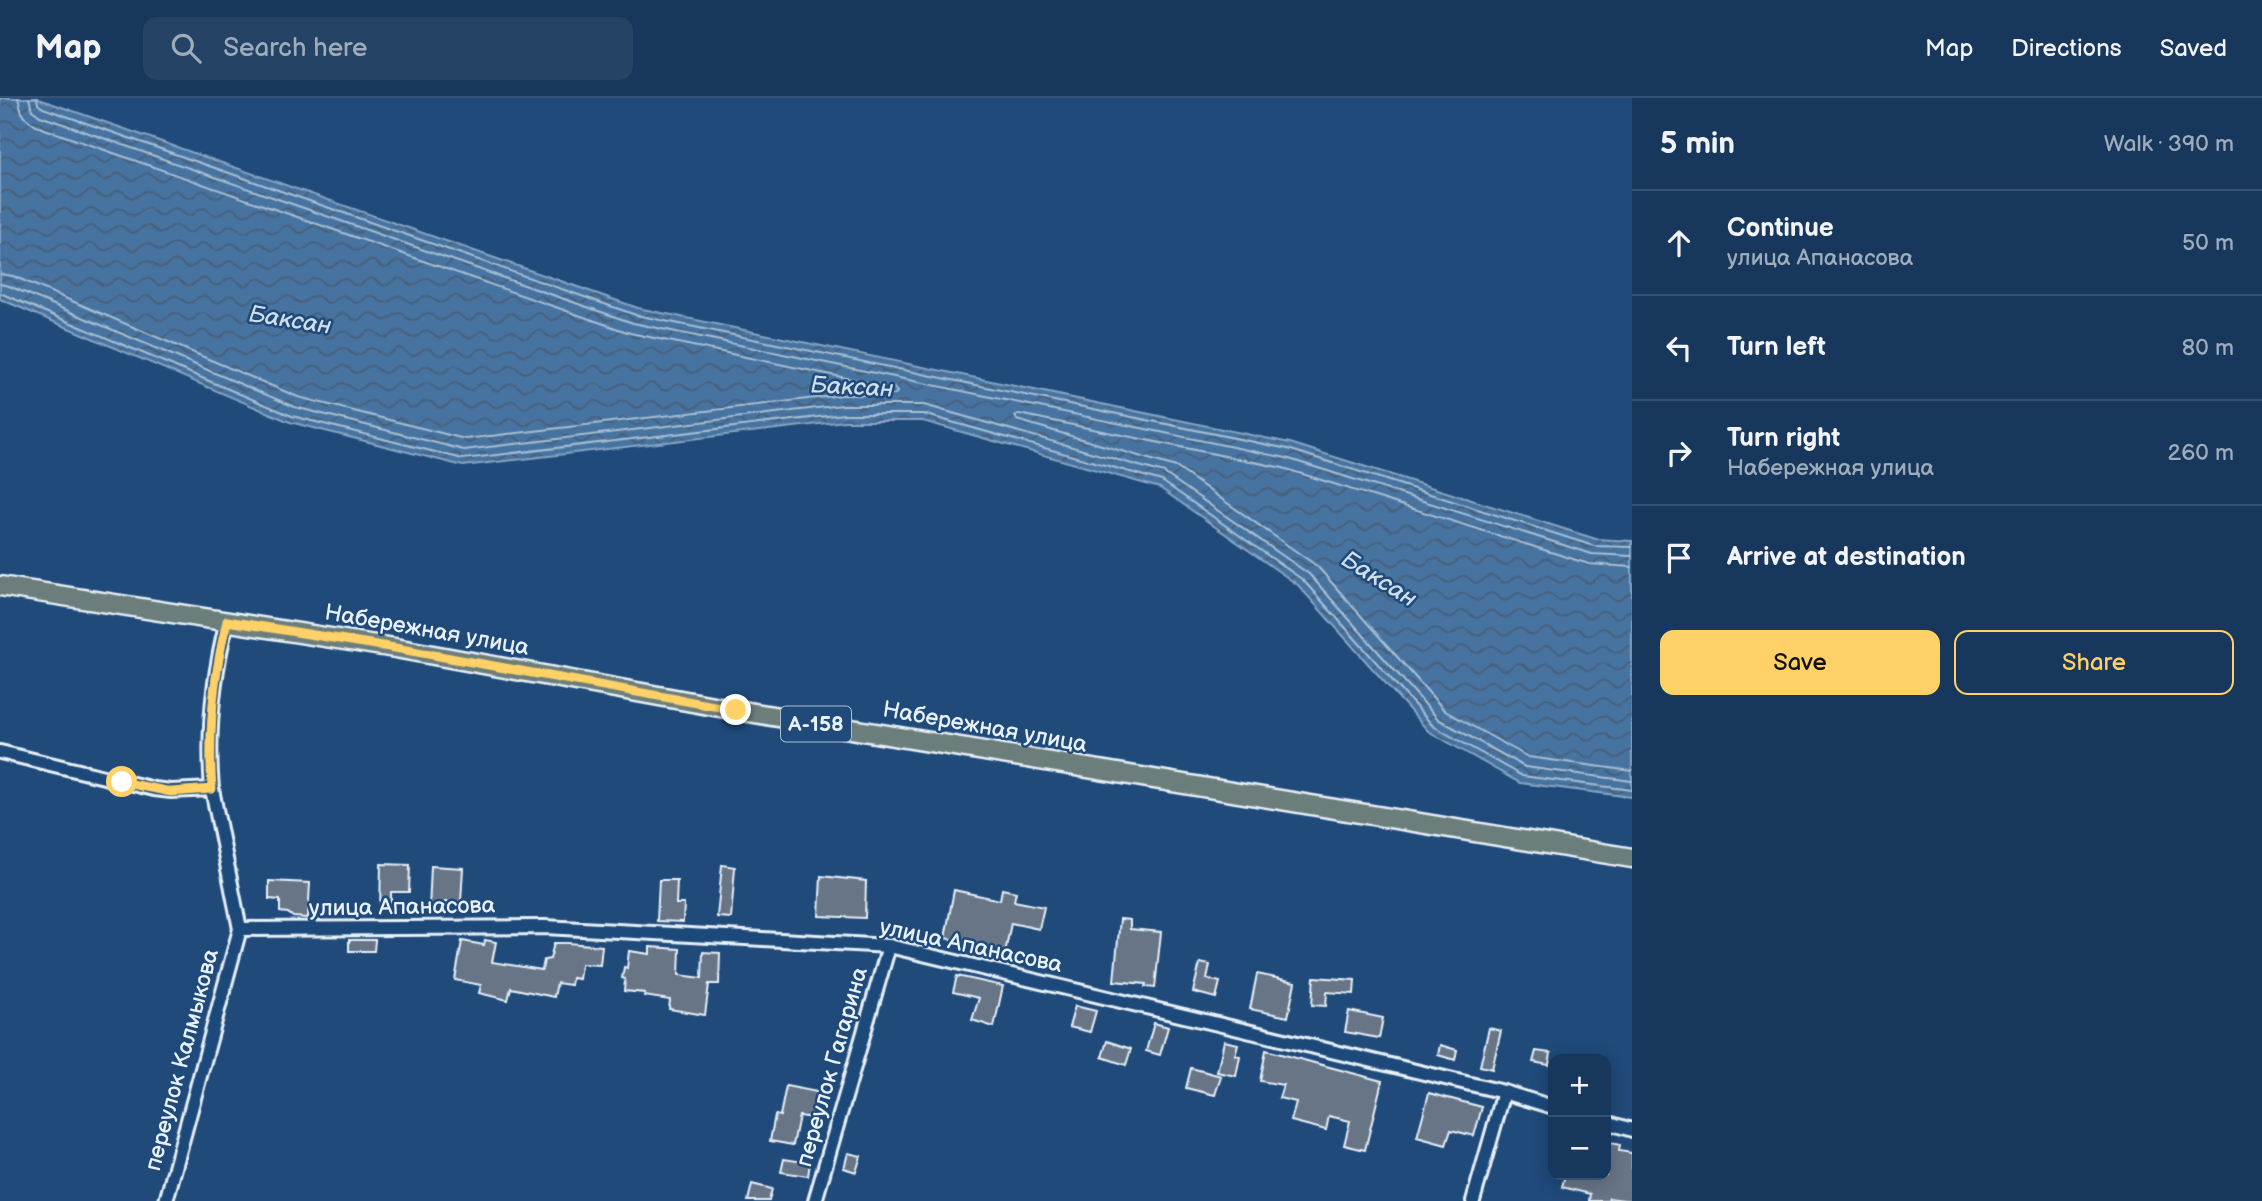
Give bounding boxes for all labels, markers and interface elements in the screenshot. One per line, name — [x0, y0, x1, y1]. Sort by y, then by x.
search box — [143, 17, 633, 80]
text: Map — [35, 28, 101, 68]
icon: search — [167, 29, 205, 67]
text: Search here — [223, 33, 367, 64]
text: Map — [1925, 34, 1973, 63]
text: Directions — [2011, 34, 2122, 63]
text: Saved — [2160, 34, 2227, 63]
text: 5 min — [1660, 126, 1735, 162]
text: Walk · 390 m — [2104, 130, 2234, 158]
text: Continue — [1727, 213, 1834, 244]
icon: ahead — [1660, 224, 1698, 262]
text: 50 m — [2182, 229, 2234, 257]
text: улица Апанасова — [1727, 244, 1913, 272]
water label: Баксан — [247, 299, 333, 341]
icon: left — [1660, 329, 1698, 367]
text: Turn left — [1727, 332, 1826, 363]
text: 80 m — [2182, 334, 2234, 362]
water label: Баксан — [810, 370, 894, 404]
text: Turn right — [1727, 423, 1840, 454]
icon: right — [1660, 434, 1698, 472]
text: 260 m — [2168, 439, 2234, 467]
text: Набережная улица — [1727, 454, 1934, 482]
icon: arrive — [1660, 539, 1698, 577]
text: Arrive at destination — [1727, 542, 1966, 573]
water label: Баксан — [1336, 545, 1422, 613]
street label: Набережная улица — [323, 598, 532, 662]
button: Save — [1660, 630, 1940, 695]
button: Share — [1954, 630, 2234, 695]
route end — [720, 694, 751, 725]
street label: Набережная улица — [881, 695, 1090, 759]
road number: А-158 — [781, 706, 851, 742]
route start — [106, 766, 137, 797]
street label: улица Апанасова — [309, 891, 496, 923]
street label: улица Апанасова — [877, 913, 1065, 979]
street label: переулок Калмыкова — [139, 946, 225, 1174]
street label: переулок Гагарина — [790, 963, 874, 1170]
map controls — [1548, 1054, 1611, 1180]
button: + — [1548, 1054, 1611, 1117]
button: − — [1548, 1117, 1611, 1180]

